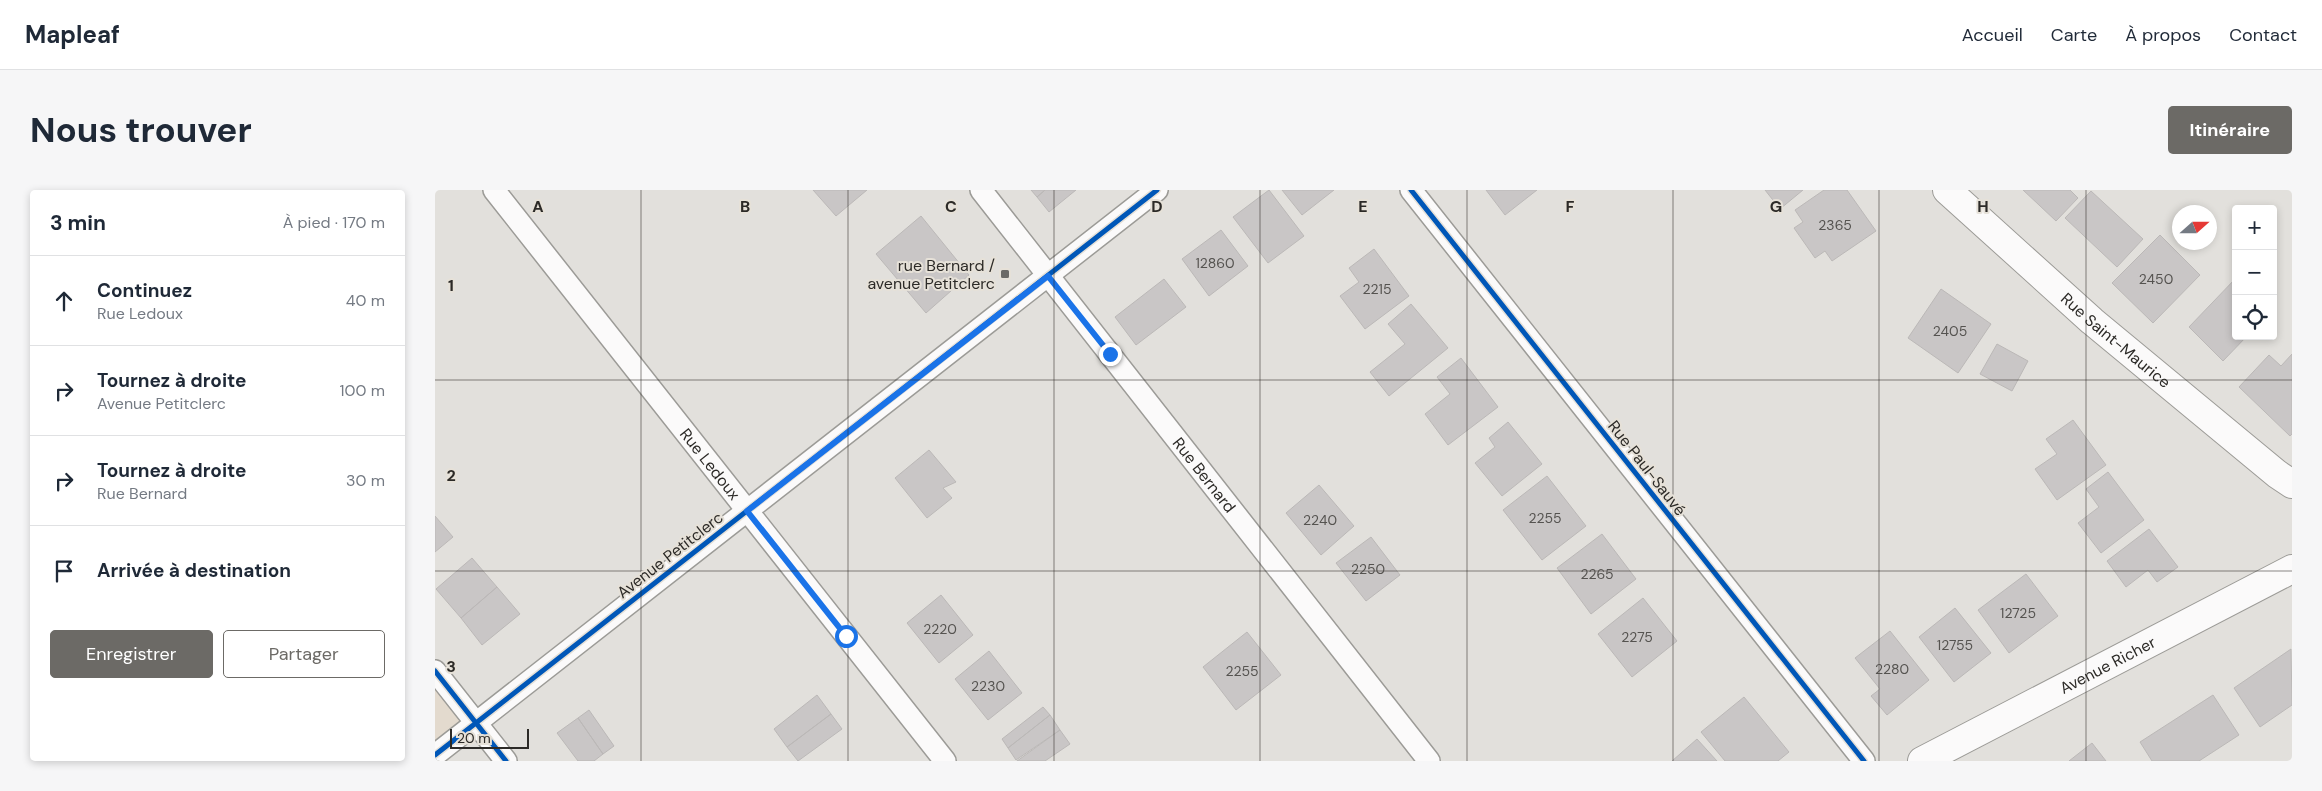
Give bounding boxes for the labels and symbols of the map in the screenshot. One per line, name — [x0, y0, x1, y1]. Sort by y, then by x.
text: A — [532, 196, 544, 217]
text: B — [740, 196, 750, 217]
text: C — [945, 196, 957, 217]
text: D — [1151, 196, 1163, 217]
text: E — [1358, 196, 1368, 217]
text: F — [1566, 196, 1575, 217]
text: G — [1770, 196, 1782, 217]
text: H — [1977, 196, 1989, 217]
north arrow — [2172, 205, 2217, 250]
house number: 2365 — [1818, 216, 1852, 234]
house number: 12860 — [1195, 254, 1235, 272]
place label: rue Bernard / avenue Petitclerc — [867, 255, 995, 294]
marker: rue Bernard / avenue Petitclerc — [999, 268, 1011, 280]
house number: 2450 — [2139, 270, 2173, 288]
text: 1 — [448, 275, 454, 296]
house number: 2215 — [1362, 280, 1392, 298]
street label: Rue Saint-Maurice — [2057, 288, 2175, 392]
house number: 2405 — [1933, 322, 1967, 340]
route end — [1099, 343, 1122, 366]
street label: Rue Paul-Sauvé — [1603, 416, 1691, 520]
street label: Rue Ledoux — [675, 424, 745, 504]
street label: Rue Bernard — [1168, 433, 1241, 517]
text: 2 — [446, 465, 456, 486]
street label: Avenue Petitclerc — [613, 507, 727, 603]
house number: 2255 — [1528, 509, 1562, 527]
house number: 2240 — [1303, 511, 1337, 529]
house number: 2250 — [1351, 560, 1385, 578]
house number: 2265 — [1580, 565, 1614, 583]
house number: 12725 — [2000, 604, 2036, 622]
house number: 2220 — [923, 620, 957, 638]
route start — [835, 625, 858, 648]
house number: 2275 — [1621, 628, 1653, 646]
street label: Avenue Richer — [2056, 631, 2159, 698]
house number: 12755 — [1937, 636, 1973, 654]
text: 3 — [446, 656, 456, 677]
house number: 2280 — [1875, 660, 1909, 678]
house number: 2255 — [1225, 662, 1259, 680]
house number: 2230 — [971, 677, 1005, 695]
scale bar — [450, 726, 529, 749]

